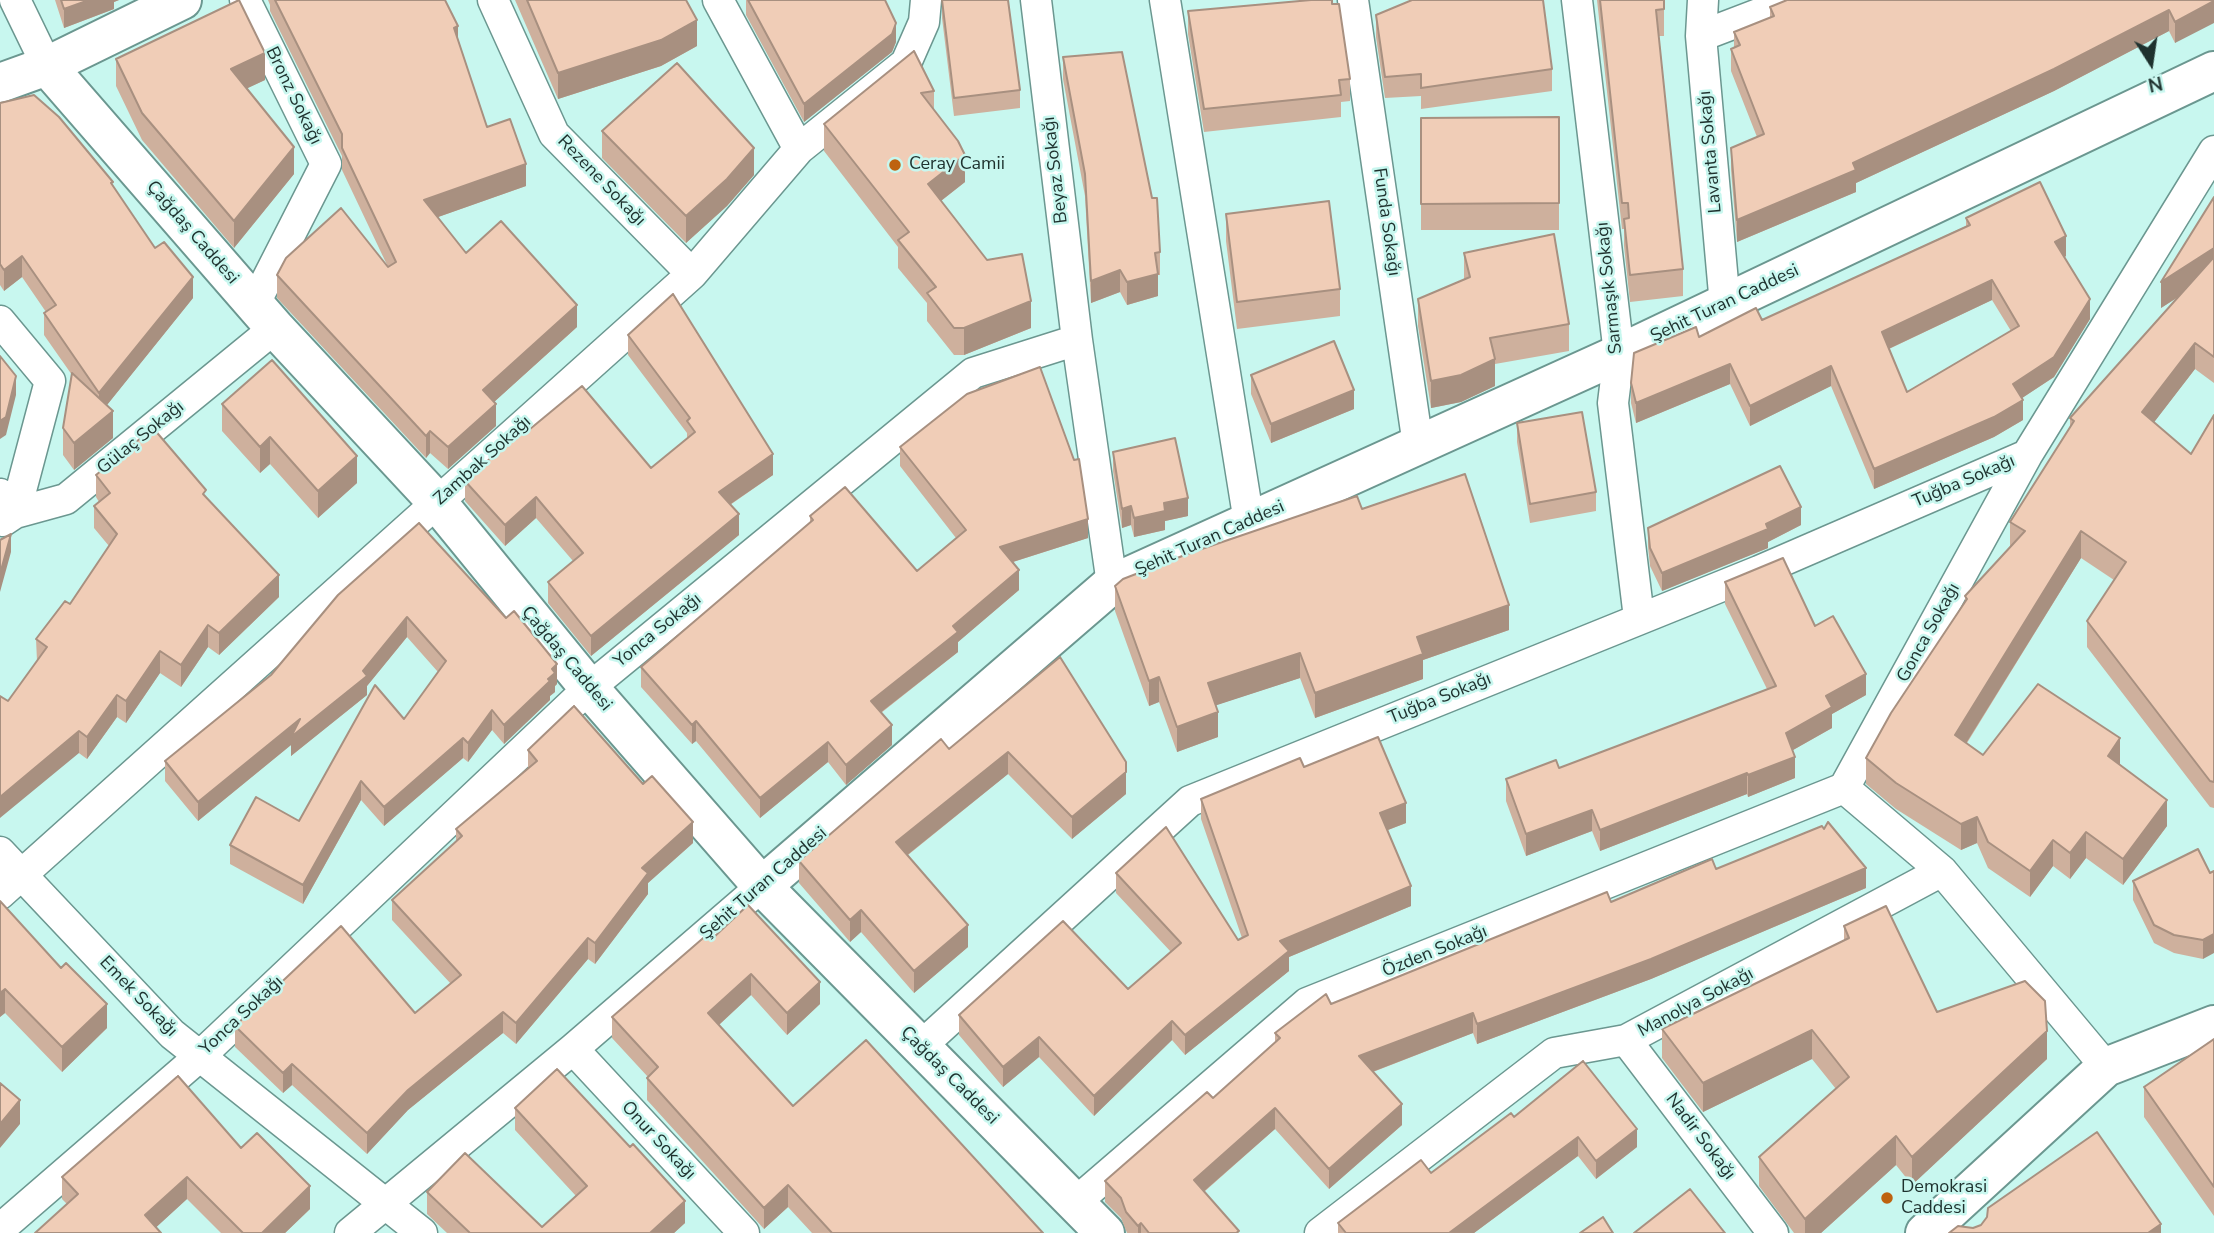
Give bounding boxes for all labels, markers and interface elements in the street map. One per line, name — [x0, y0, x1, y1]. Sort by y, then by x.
north arrow — [2116, 28, 2186, 98]
street label: Bronz Sokağı — [260, 44, 326, 148]
text: N — [2146, 69, 2165, 98]
street label: Lavanta Sokağı — [1695, 90, 1727, 214]
street label: Beyaz Sokağı — [1039, 115, 1073, 225]
street label: Rezene Sokağı — [552, 131, 650, 231]
place label: Ceray Camii — [909, 154, 1005, 176]
marker: Ceray Camii — [887, 157, 903, 173]
street label: Funda Sokağı — [1368, 167, 1404, 277]
street label: Çağdaş Caddesi — [141, 177, 243, 289]
street label: Sarmaşık Sokağı — [1592, 221, 1628, 355]
street label: Şehit Turan Caddesi — [1647, 260, 1803, 348]
street label: Gülaç Sokağı — [93, 396, 189, 480]
street label: Zambak Sokağı — [430, 412, 536, 510]
street label: Tuğba Sokağı — [1910, 451, 2018, 513]
street label: Şehit Turan Caddesi — [1132, 496, 1288, 582]
street label: Gonca Sokağı — [1893, 580, 1965, 686]
street label: Yonca Sokağı — [610, 589, 706, 673]
street label: Çağdaş Caddesi — [516, 602, 616, 716]
street label: Tuğba Sokağı — [1385, 669, 1495, 729]
street label: Şehit Turan Caddesi — [696, 823, 832, 945]
street label: Özden Sokağı — [1379, 921, 1491, 983]
street label: Emek Sokağı — [94, 952, 182, 1042]
street label: Manolya Sokağı — [1635, 963, 1757, 1043]
street label: Yonca Sokağı — [196, 972, 288, 1060]
street label: Çağdaş Caddesi — [895, 1022, 1003, 1130]
street label: Nadir Sokağı — [1660, 1089, 1740, 1185]
street label: Onur Sokağı — [616, 1097, 700, 1185]
place label: Demokrasi Caddesi — [1901, 1177, 1987, 1220]
marker: Demokrasi Caddesi — [1879, 1190, 1895, 1206]

